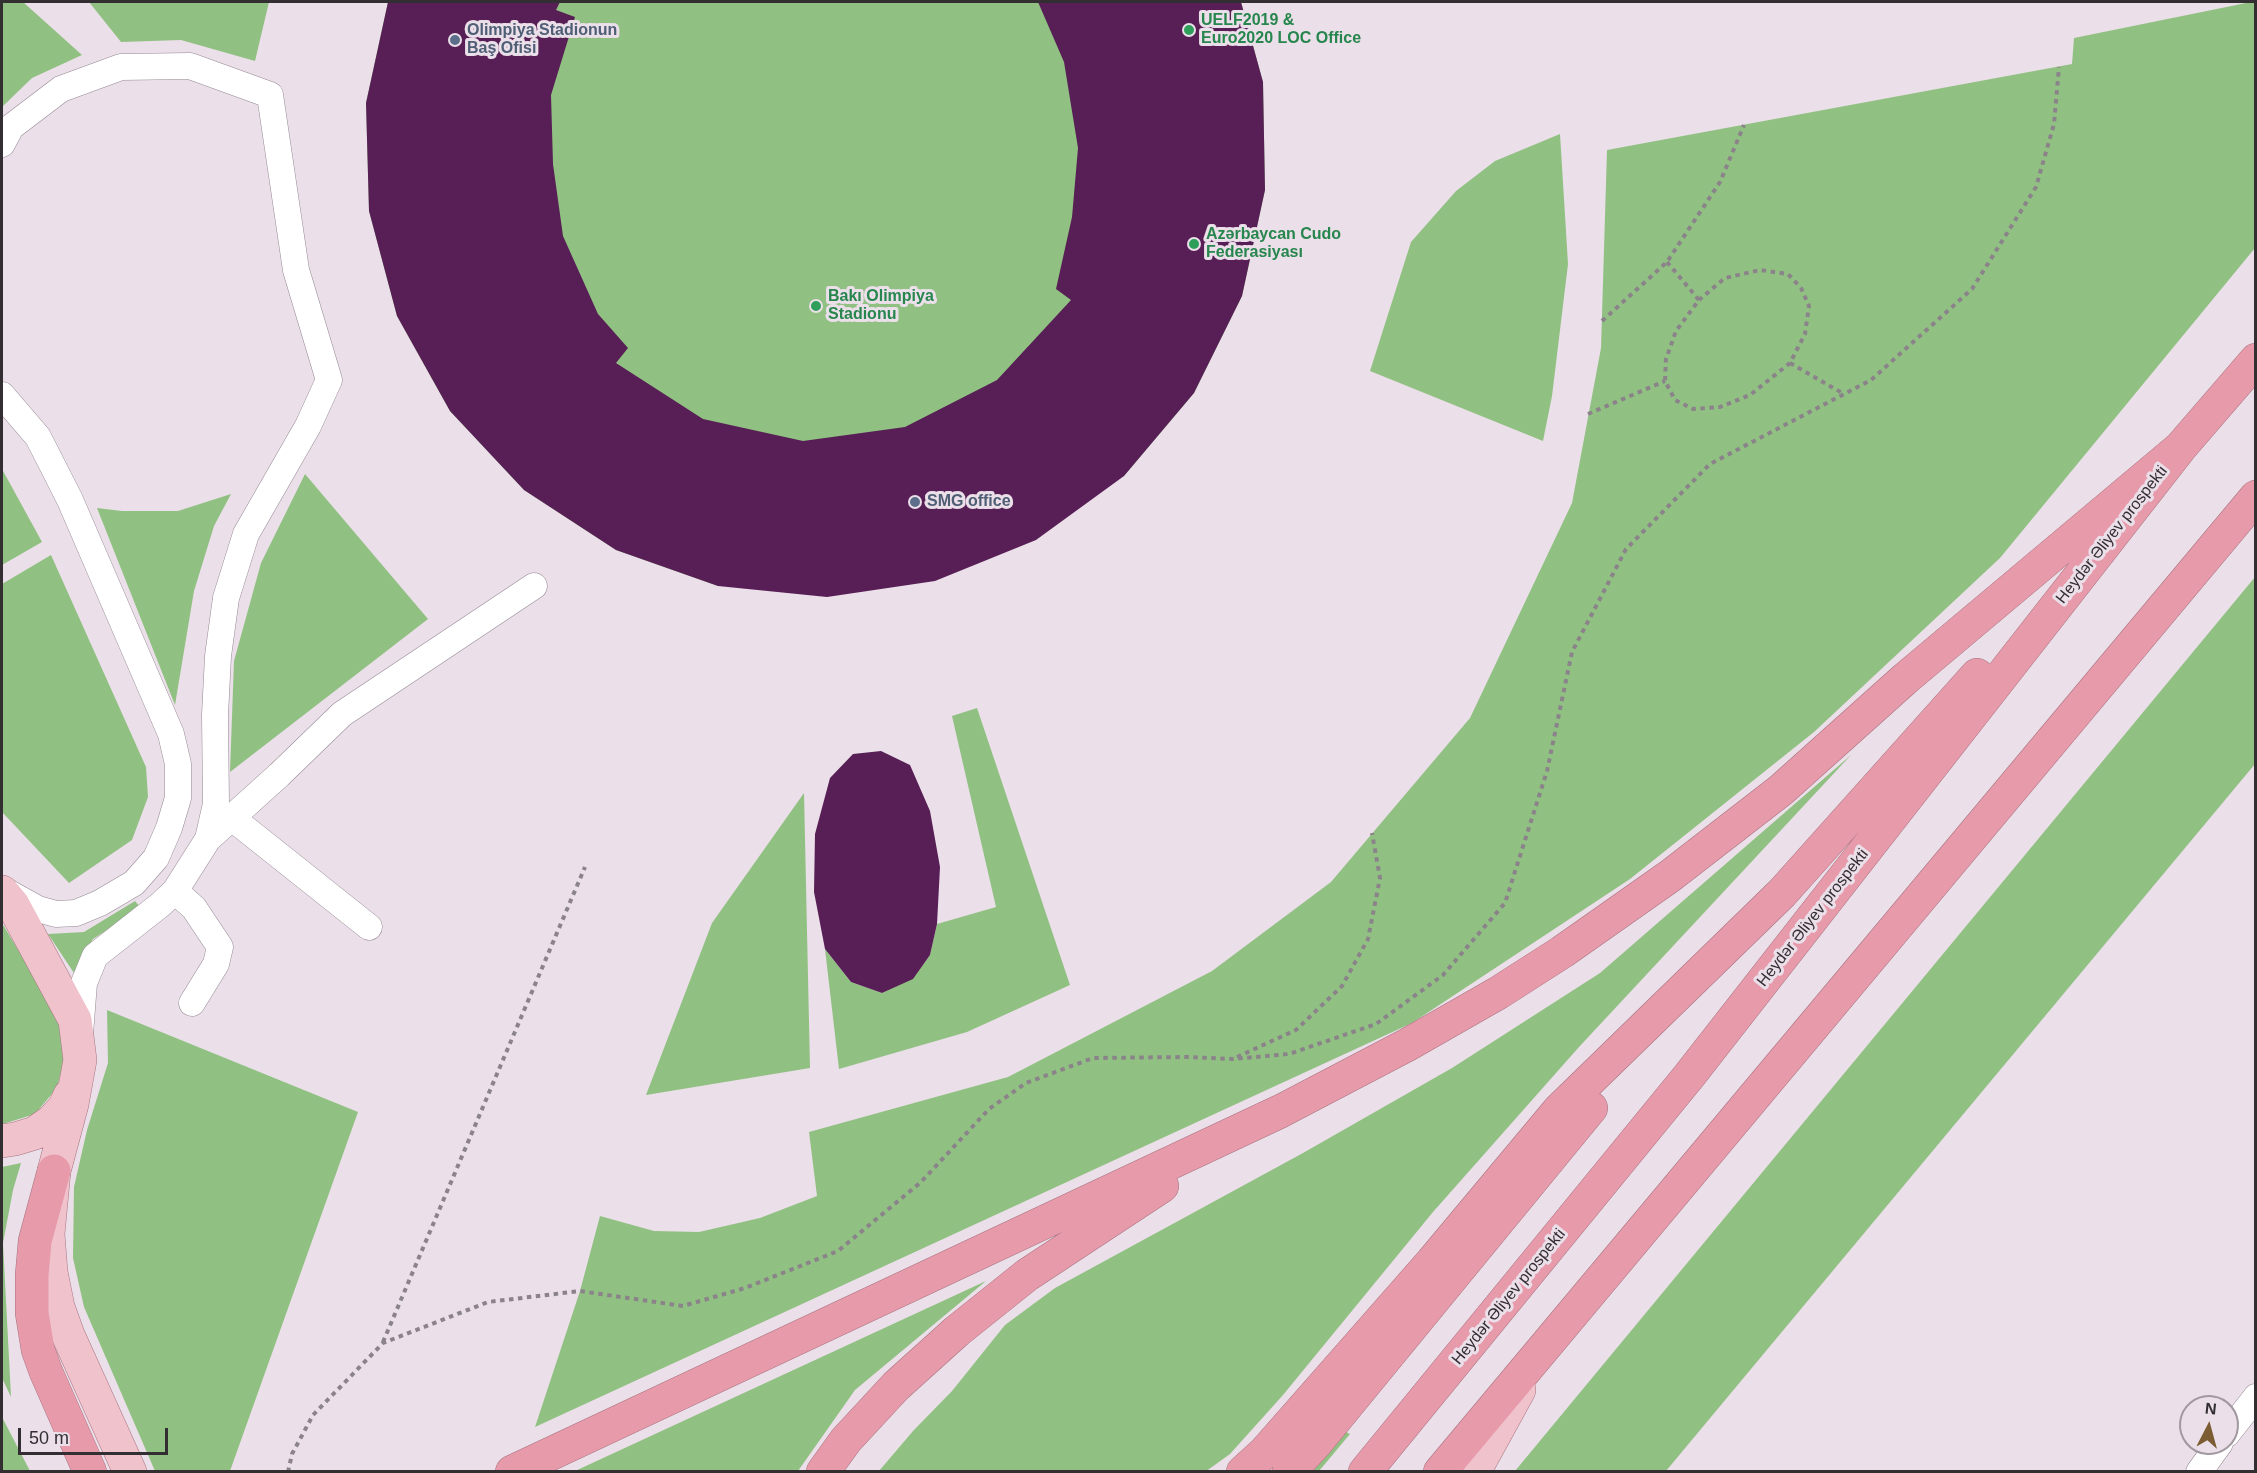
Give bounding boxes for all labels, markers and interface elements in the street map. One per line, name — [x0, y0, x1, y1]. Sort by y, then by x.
place label: UELF2019 & Euro2020 LOC Office — [1201, 11, 1361, 49]
place label: Olimpiya Stadionun Baş Ofisi — [467, 21, 617, 59]
marker: UELF2019 & Euro2020 LOC Office — [1182, 23, 1196, 37]
marker: Olimpiya Stadionun Baş Ofisi — [448, 33, 462, 47]
place label: Azərbaycan Cudo Federasiyası — [1206, 225, 1341, 263]
marker: Azərbaycan Cudo Federasiyası — [1187, 237, 1201, 251]
place label: Bakı Olimpiya Stadionu — [828, 287, 934, 325]
marker: Bakı Olimpiya Stadionu — [809, 299, 823, 313]
street label: Heydər Əliyev prospekti — [2052, 462, 2172, 608]
place label: SMG office — [927, 492, 1011, 512]
marker: SMG office — [908, 495, 922, 509]
street label: Heydər Əliyev prospekti — [1753, 845, 1873, 991]
street label: Heydər Əliyev prospekti — [1448, 1225, 1570, 1369]
north arrow — [2179, 1395, 2239, 1455]
text: N — [2204, 1400, 2217, 1418]
scale bar — [21, 1416, 171, 1454]
text: 50 m — [29, 1428, 69, 1448]

